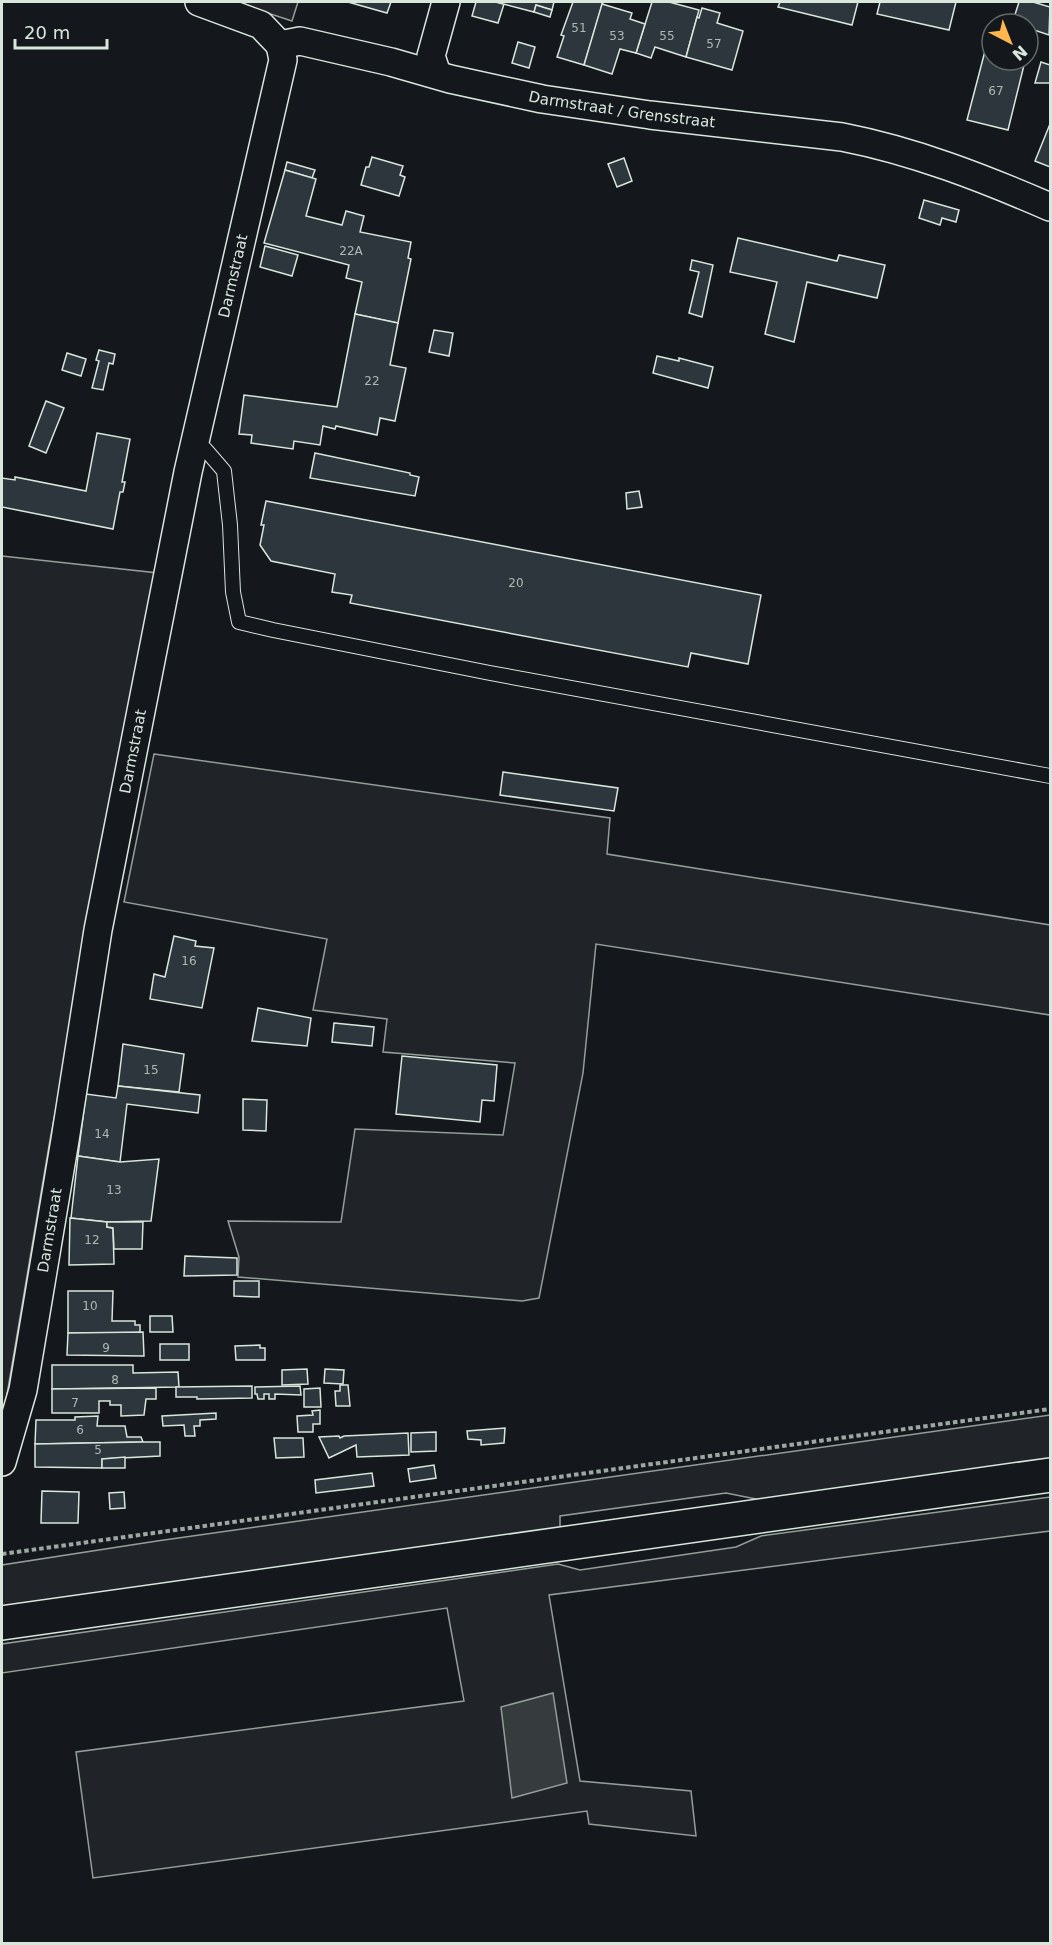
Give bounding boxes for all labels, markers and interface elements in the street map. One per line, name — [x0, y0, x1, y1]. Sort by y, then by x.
scale bar — [15, 12, 106, 50]
north arrow — [980, 12, 1040, 72]
house number: 51 — [571, 21, 587, 35]
text: 20 m — [24, 22, 70, 43]
house number: 53 — [609, 29, 625, 43]
house number: 55 — [659, 29, 675, 43]
house number: 57 — [706, 37, 722, 51]
text: N — [1008, 41, 1031, 64]
house number: 67 — [988, 84, 1004, 98]
street label: Darmstraat / Grensstraat — [527, 87, 716, 131]
street label: Darmstraat — [215, 232, 252, 320]
house number: 22A — [339, 244, 364, 258]
house number: 22 — [364, 374, 380, 388]
house number: 20 — [508, 576, 524, 590]
street label: Darmstraat — [116, 708, 150, 795]
house number: 16 — [181, 954, 197, 968]
house number: 15 — [143, 1063, 159, 1077]
house number: 14 — [94, 1127, 110, 1141]
house number: 13 — [106, 1183, 122, 1197]
street label: Darmstraat — [34, 1186, 66, 1274]
house number: 12 — [84, 1233, 100, 1247]
house number: 10 — [82, 1299, 98, 1313]
house number: 9 — [102, 1341, 110, 1355]
house number: 8 — [111, 1373, 119, 1387]
house number: 7 — [71, 1396, 79, 1410]
house number: 6 — [76, 1423, 84, 1437]
house number: 5 — [94, 1443, 102, 1457]

